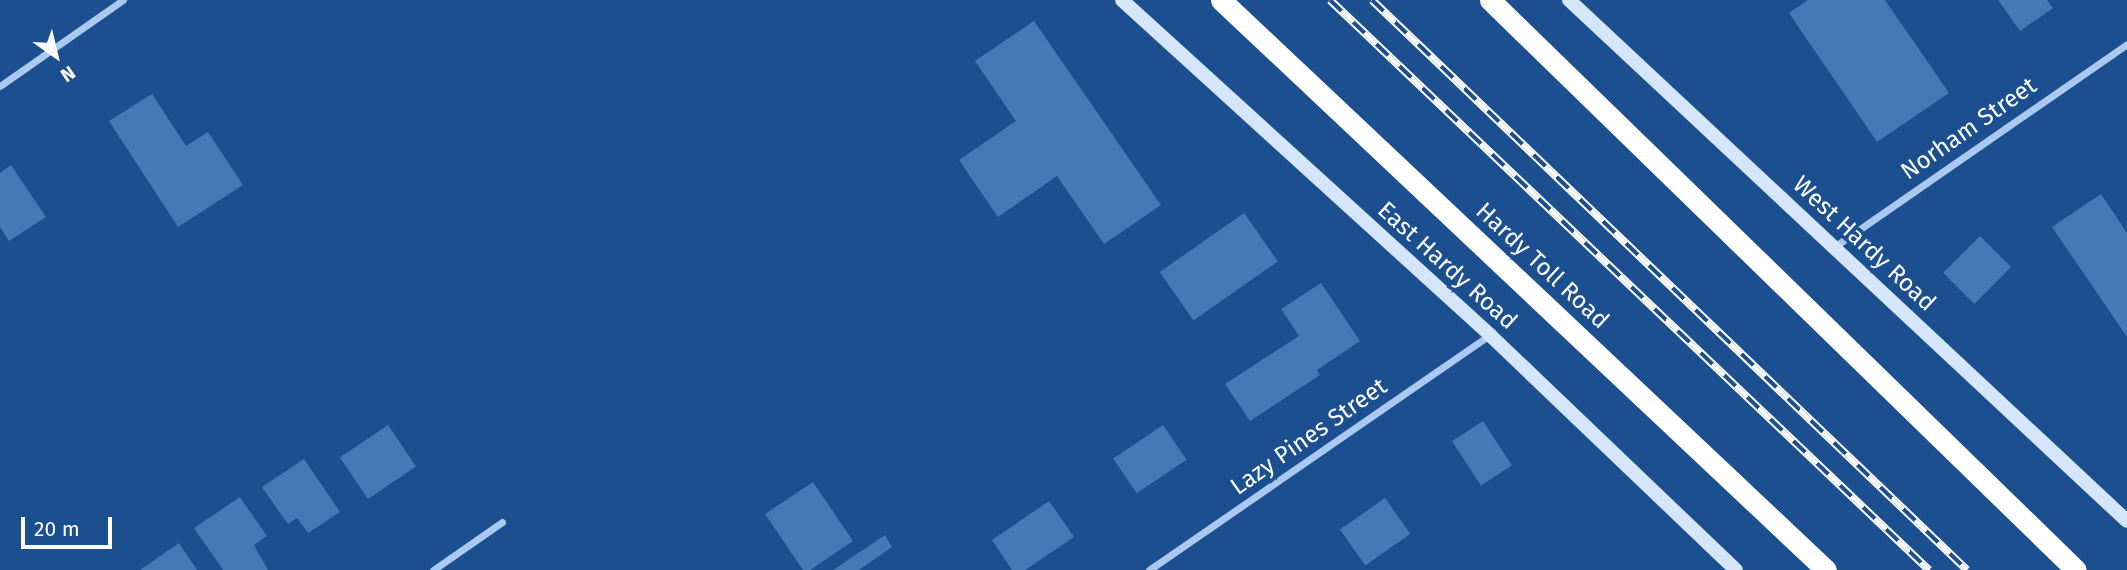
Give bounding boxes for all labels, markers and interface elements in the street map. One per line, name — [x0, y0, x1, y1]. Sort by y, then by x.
north arrow — [21, 21, 91, 91]
text: N — [56, 61, 80, 87]
street label: Norham Street — [1896, 72, 2042, 186]
street label: West Hardy Road — [1787, 170, 1941, 318]
street label: East Hardy Road — [1371, 196, 1523, 336]
street label: Hardy Toll Road — [1470, 197, 1614, 335]
street label: Lazy Pines Street — [1225, 372, 1393, 502]
scale bar — [24, 504, 116, 548]
text: 20 m — [34, 516, 80, 542]

